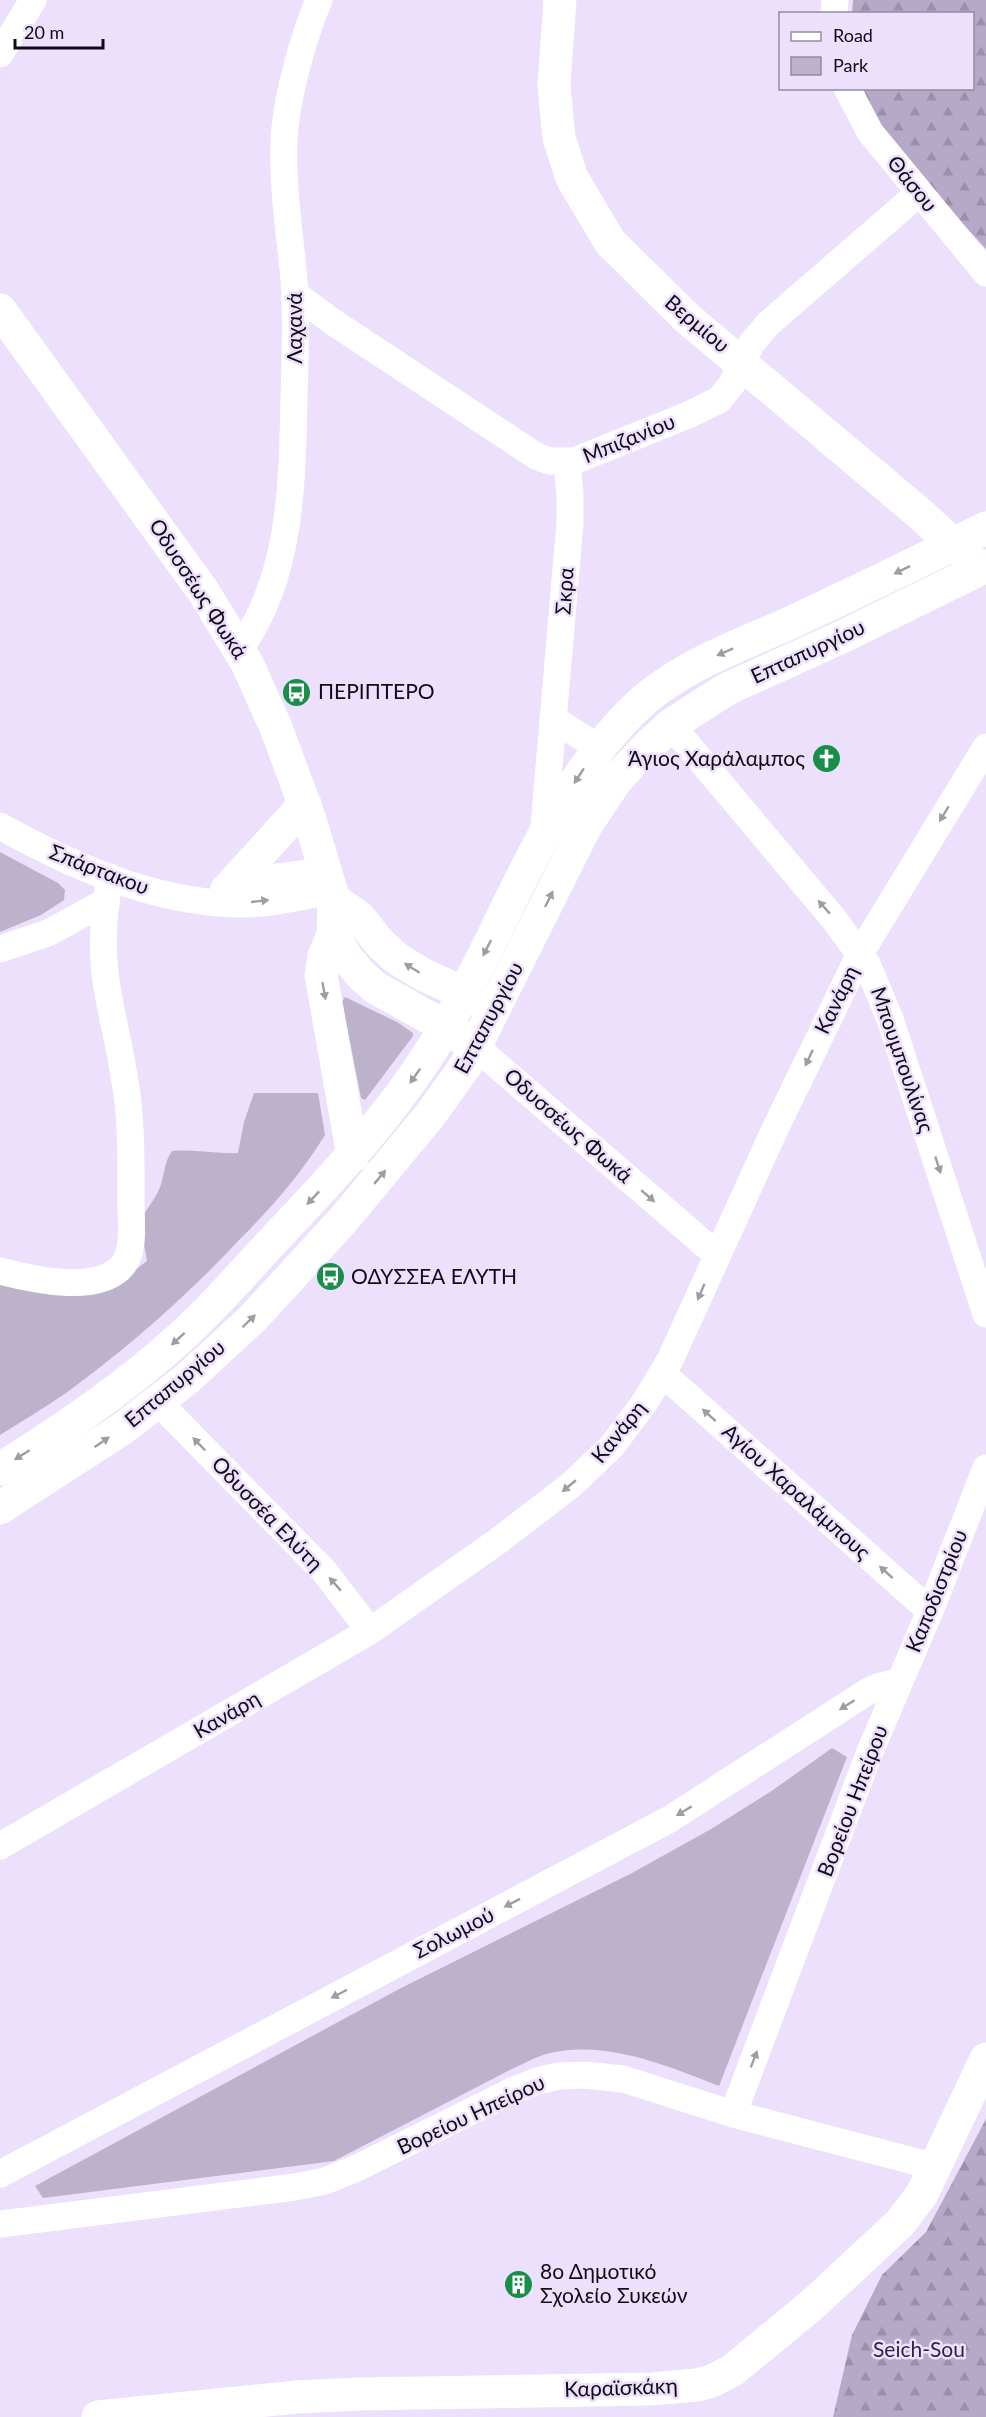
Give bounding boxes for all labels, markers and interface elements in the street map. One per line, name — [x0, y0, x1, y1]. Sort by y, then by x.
scale bar — [15, 12, 104, 50]
legend — [779, 12, 974, 90]
text: 20 m — [24, 21, 64, 43]
text: Road — [833, 24, 873, 46]
text: Park — [833, 54, 869, 76]
street label: Θάσου — [883, 150, 943, 216]
street label: Βερμίου — [661, 289, 735, 357]
street label: Λαχανά — [281, 292, 306, 364]
street label: Μπιζανίου — [579, 408, 678, 467]
street label: Οδυσσέως Φωκά — [145, 514, 254, 663]
street label: Σκρα — [549, 566, 578, 615]
one-way arrow — [893, 566, 910, 575]
street label: Επταπυργίου — [746, 613, 868, 688]
one-way arrow — [715, 647, 733, 657]
bus stop icon: ΠΕΡΙΠΤΕΡΟ — [281, 676, 313, 708]
place label: ΠΕΡΙΠΤΕΡΟ — [318, 678, 435, 703]
church icon: Άγιος Χαράλαμπος — [810, 743, 842, 775]
place label: Άγιος Χαράλαμπος — [628, 745, 805, 770]
one-way arrow — [573, 768, 585, 784]
one-way arrow — [939, 806, 950, 822]
street label: Σπάρτακου — [46, 838, 153, 899]
one-way arrow — [545, 890, 554, 907]
one-way arrow — [251, 896, 270, 906]
one-way arrow — [818, 900, 831, 915]
one-way arrow — [483, 940, 492, 957]
street label: Επταπυργίου — [448, 957, 528, 1077]
street label: Κανάρη — [808, 961, 863, 1037]
one-way arrow — [404, 963, 420, 974]
one-way arrow — [320, 982, 329, 1001]
street label: Μπουμπουλίνας — [867, 983, 940, 1136]
one-way arrow — [805, 1049, 815, 1067]
street label: Οδυσσέως Φωκά — [500, 1062, 639, 1188]
one-way arrow — [409, 1067, 421, 1083]
one-way arrow — [934, 1156, 944, 1174]
one-way arrow — [373, 1170, 386, 1185]
one-way arrow — [641, 1189, 656, 1203]
one-way arrow — [306, 1191, 320, 1206]
bus stop icon: ΟΔΥΣΣΕΑ ΕΛΥΤΗ — [314, 1261, 346, 1293]
place label: ΟΔΥΣΣΕΑ ΕΛΥΤΗ — [351, 1263, 517, 1288]
one-way arrow — [696, 1284, 706, 1302]
one-way arrow — [242, 1314, 257, 1328]
one-way arrow — [171, 1332, 186, 1345]
street label: Επταπυργίου — [119, 1334, 229, 1432]
street label: Κανάρη — [585, 1395, 650, 1467]
one-way arrow — [702, 1409, 717, 1422]
street label: Αγίου Χαραλάμπους — [718, 1418, 876, 1564]
one-way arrow — [94, 1437, 110, 1448]
one-way arrow — [193, 1437, 207, 1451]
one-way arrow — [14, 1450, 30, 1461]
street label: Οδυσσέα Ελύτη — [207, 1451, 329, 1575]
one-way arrow — [561, 1479, 577, 1492]
street label: Καποδιστρίου — [900, 1525, 972, 1655]
one-way arrow — [879, 1566, 894, 1579]
one-way arrow — [329, 1577, 342, 1592]
street label: Κανάρη — [189, 1685, 264, 1743]
one-way arrow — [839, 1699, 855, 1710]
street label: Βορείου Ηπείρου — [811, 1721, 892, 1880]
one-way arrow — [675, 1806, 692, 1816]
one-way arrow — [503, 1898, 521, 1908]
street label: Σολωμού — [409, 1901, 498, 1963]
one-way arrow — [330, 1989, 347, 1999]
one-way arrow — [750, 2050, 759, 2068]
street label: Βορείου Ηπείρου — [393, 2068, 548, 2159]
place label: 8ο Δημοτικό Σχολείο Συκεών — [540, 2258, 688, 2307]
building icon: 8ο Δημοτικό Σχολείο Συκεών — [503, 2268, 535, 2300]
park label: Seich-Sou — [873, 2336, 965, 2361]
street label: Καραϊσκάκη — [564, 2372, 678, 2401]

